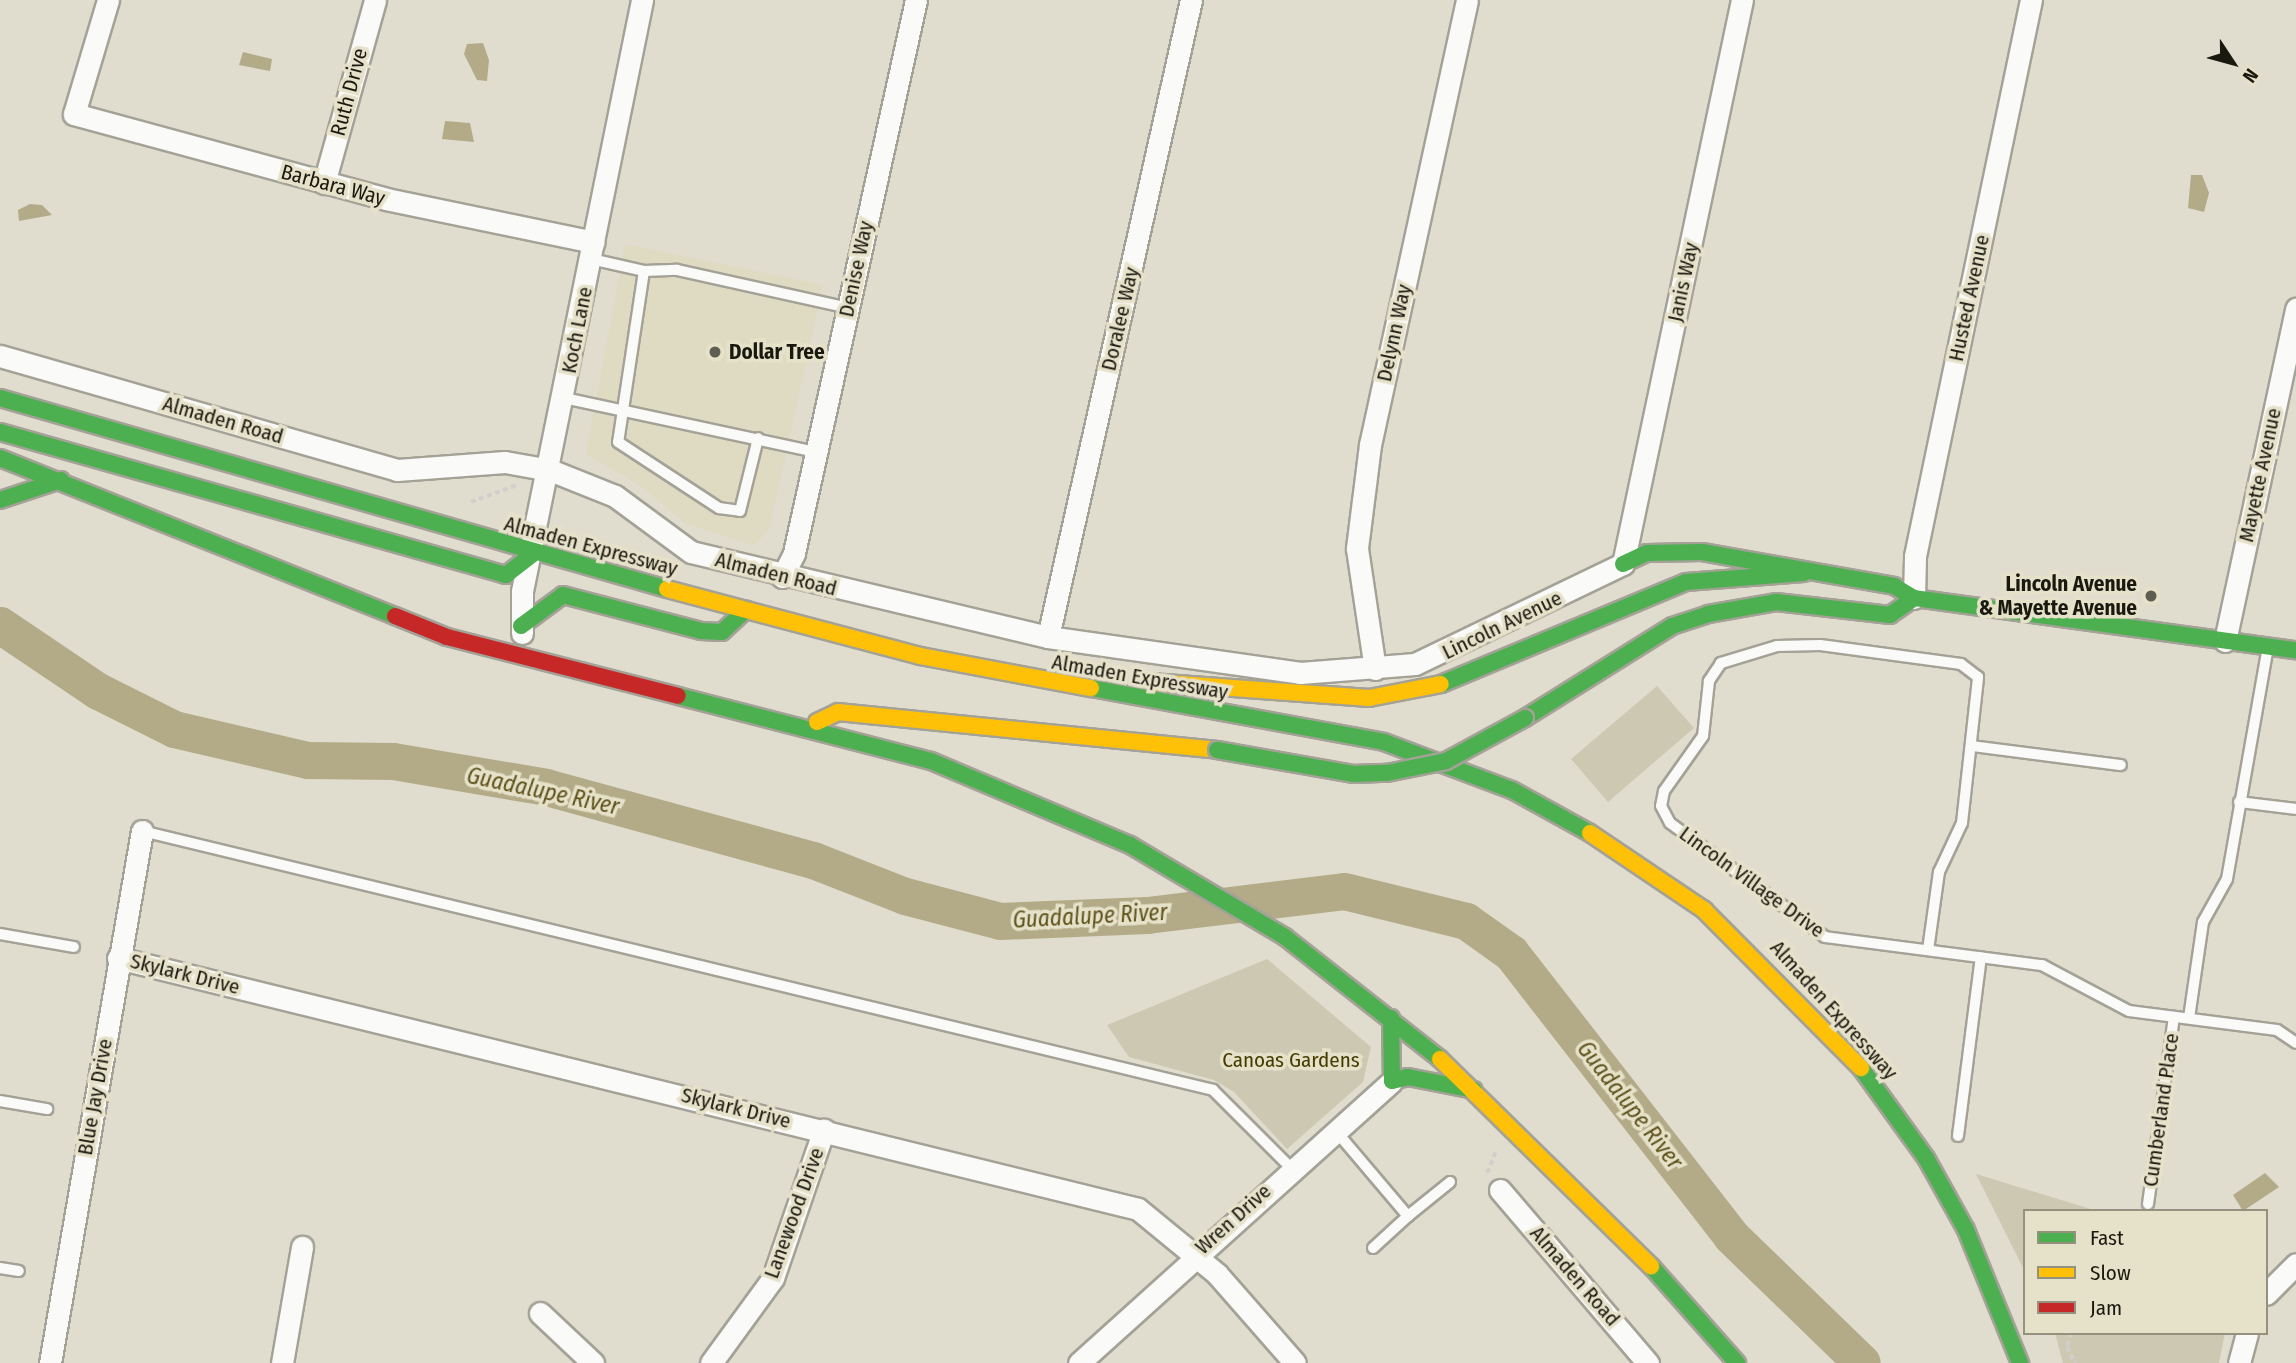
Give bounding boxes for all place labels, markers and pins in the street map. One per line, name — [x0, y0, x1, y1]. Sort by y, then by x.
place label: Dollar Tree — [729, 339, 825, 365]
marker: Dollar Tree — [707, 344, 723, 360]
place label: Lincoln Avenue & Mayette Avenue — [1979, 571, 2137, 621]
marker: Lincoln Avenue & Mayette Avenue — [2143, 588, 2159, 604]

